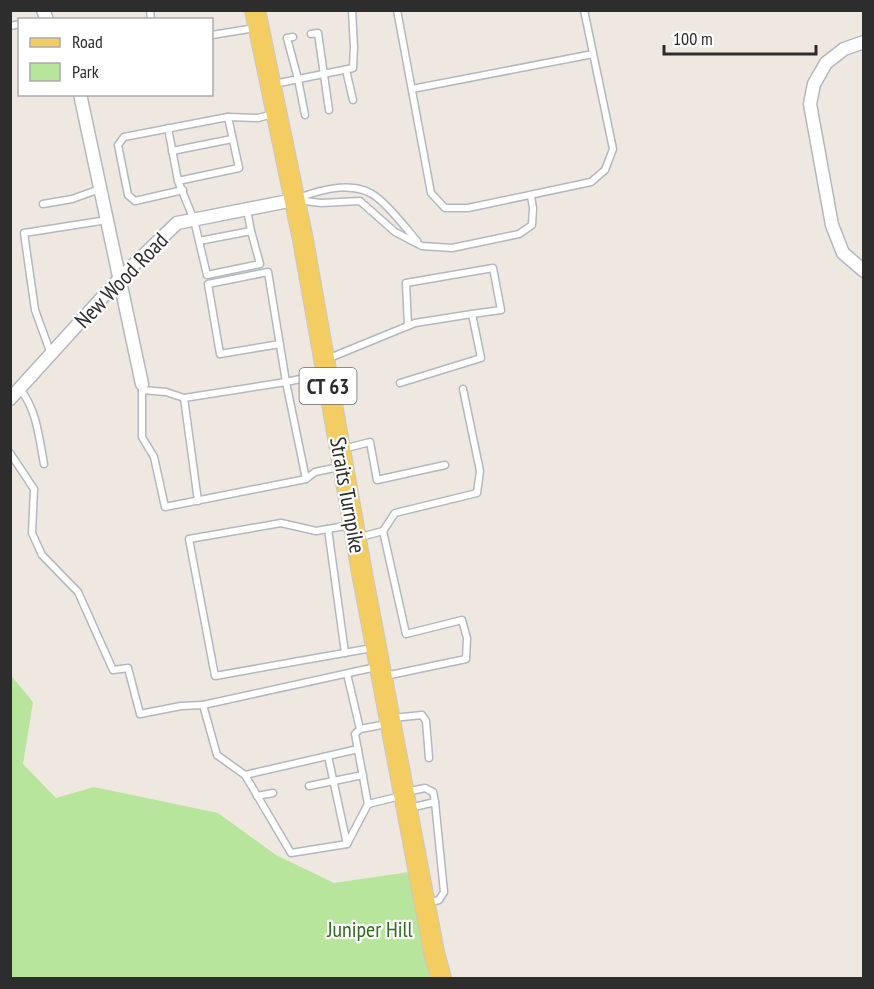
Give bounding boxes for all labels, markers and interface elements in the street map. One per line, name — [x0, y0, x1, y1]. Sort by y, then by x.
legend — [18, 18, 213, 96]
scale bar — [664, 18, 816, 56]
text: 100 m — [673, 27, 713, 50]
text: Road — [72, 30, 103, 53]
text: Park — [72, 60, 99, 83]
street label: New Wood Road — [68, 226, 174, 334]
road number: CT 63 — [300, 368, 356, 404]
street label: Straits Turnpike — [324, 435, 372, 555]
park label: Juniper Hill — [326, 915, 414, 943]

